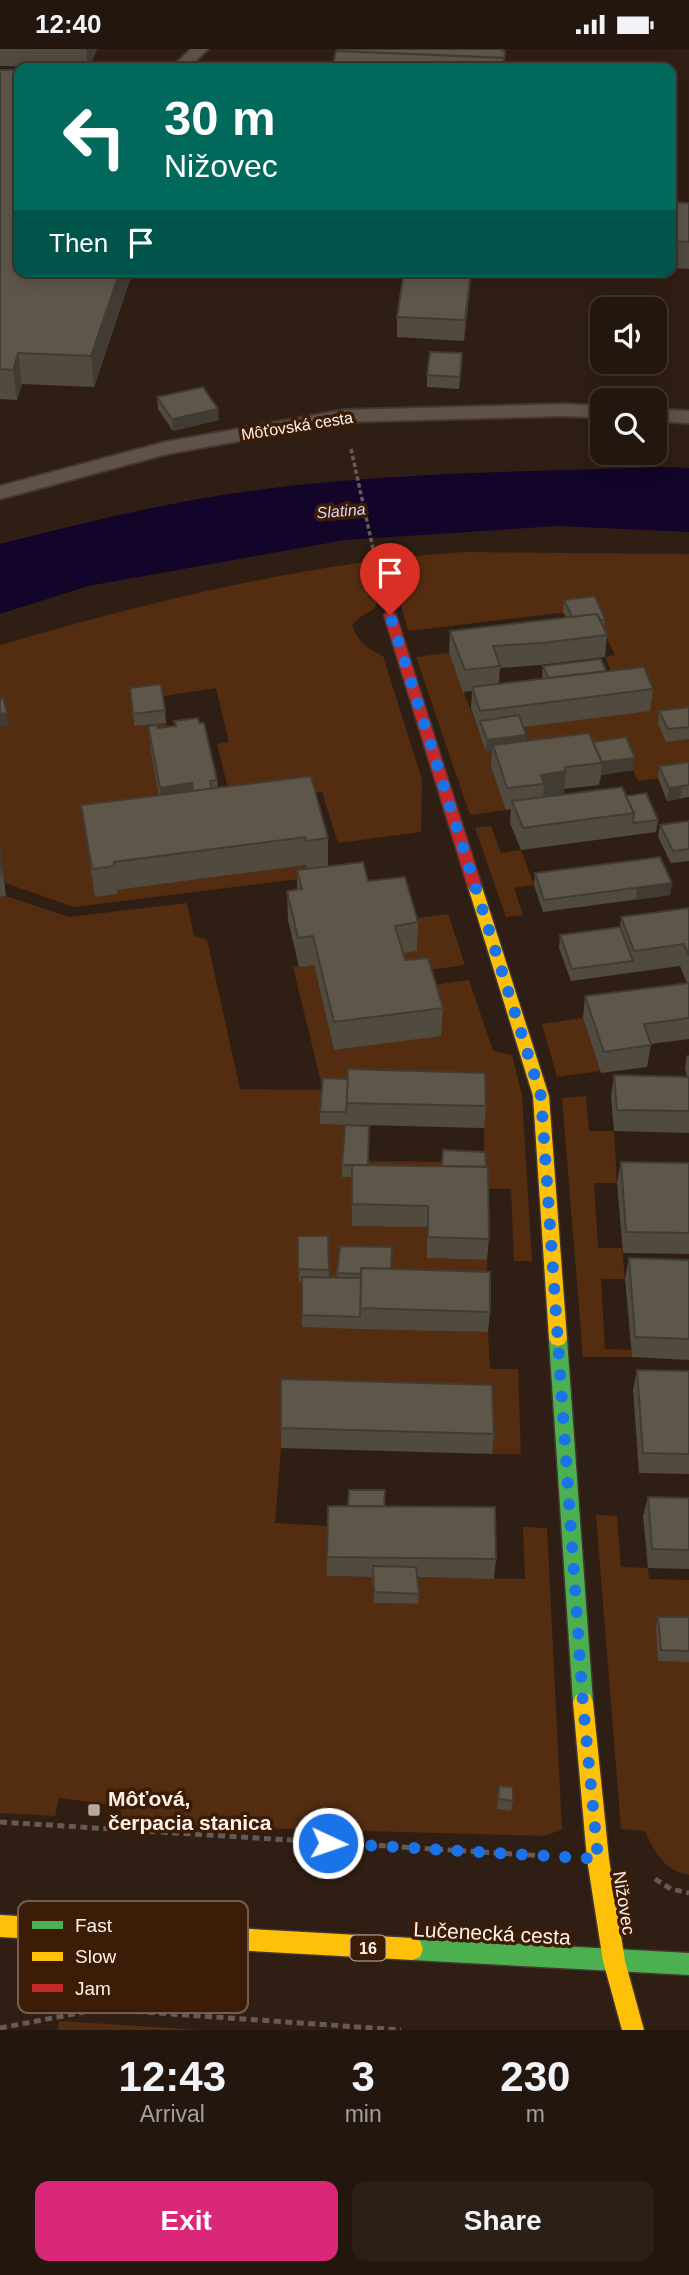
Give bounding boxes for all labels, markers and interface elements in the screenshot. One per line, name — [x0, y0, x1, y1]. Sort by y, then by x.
text: 12:40 — [35, 9, 102, 39]
icon: left — [49, 91, 140, 182]
text: 30 m — [164, 91, 276, 145]
text: Nižovec — [164, 148, 278, 184]
icon: arrive — [122, 224, 160, 262]
text: Then — [49, 228, 108, 258]
map controls — [590, 297, 667, 465]
button: sound — [590, 297, 667, 374]
button: search — [590, 388, 667, 465]
street label: Môťovská cesta — [240, 409, 354, 443]
water label: Slatina — [316, 500, 366, 522]
pin — [360, 543, 420, 615]
icon: arrive — [371, 554, 409, 592]
place label: Môťová, čerpacia stanica — [108, 1787, 272, 1834]
marker: Môťová, čerpacia stanica — [86, 1802, 102, 1818]
position arrow — [291, 1806, 365, 1880]
street label: Nižovec — [609, 1870, 639, 1936]
legend — [18, 1901, 248, 2013]
text: Fast — [75, 1915, 113, 1936]
street label: Lučenecká cesta — [413, 1917, 572, 1949]
road number: 16 — [350, 1935, 386, 1961]
text: Slow — [75, 1946, 116, 1967]
text: Jam — [75, 1978, 111, 1999]
text: 12:43 — [119, 2053, 226, 2100]
text: 3 — [351, 2053, 375, 2100]
text: 230 — [500, 2053, 570, 2100]
text: Arrival — [140, 2101, 205, 2127]
text: min — [345, 2101, 382, 2127]
text: m — [526, 2101, 545, 2127]
button: Exit — [35, 2181, 338, 2261]
button: Share — [352, 2181, 654, 2261]

